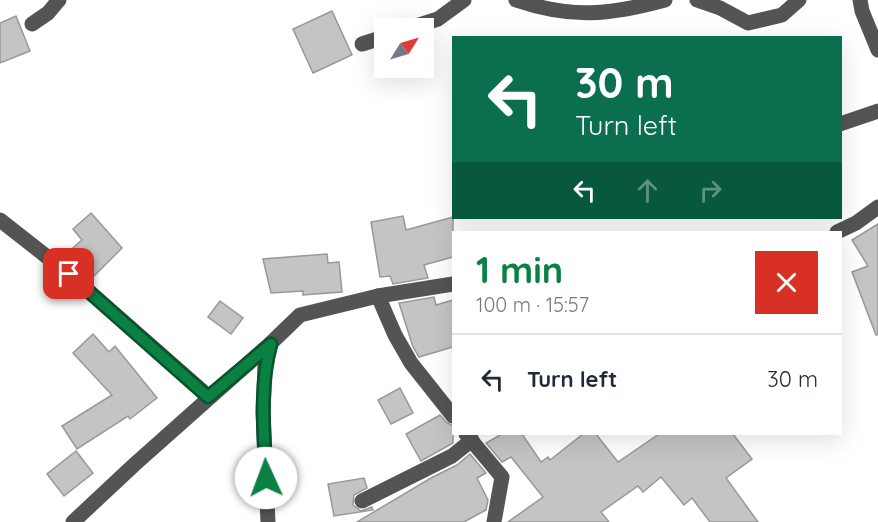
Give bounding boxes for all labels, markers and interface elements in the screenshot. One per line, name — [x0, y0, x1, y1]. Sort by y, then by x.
north arrow — [374, 18, 434, 78]
map controls — [374, 18, 434, 78]
text: 30 m — [575, 56, 674, 109]
icon: left — [476, 60, 554, 138]
text: Turn left — [575, 108, 677, 142]
icon: left — [568, 174, 601, 207]
icon: ahead — [631, 174, 664, 207]
icon: right — [694, 174, 727, 207]
text: 1 min — [476, 247, 563, 292]
pin — [43, 248, 94, 299]
button: close — [755, 251, 818, 314]
icon: arrive — [52, 257, 85, 290]
text: 100 m · 15:57 — [476, 292, 589, 317]
icon: left — [476, 363, 509, 396]
text: Turn left — [527, 365, 617, 393]
text: 30 m — [767, 365, 818, 393]
position arrow — [234, 446, 298, 510]

